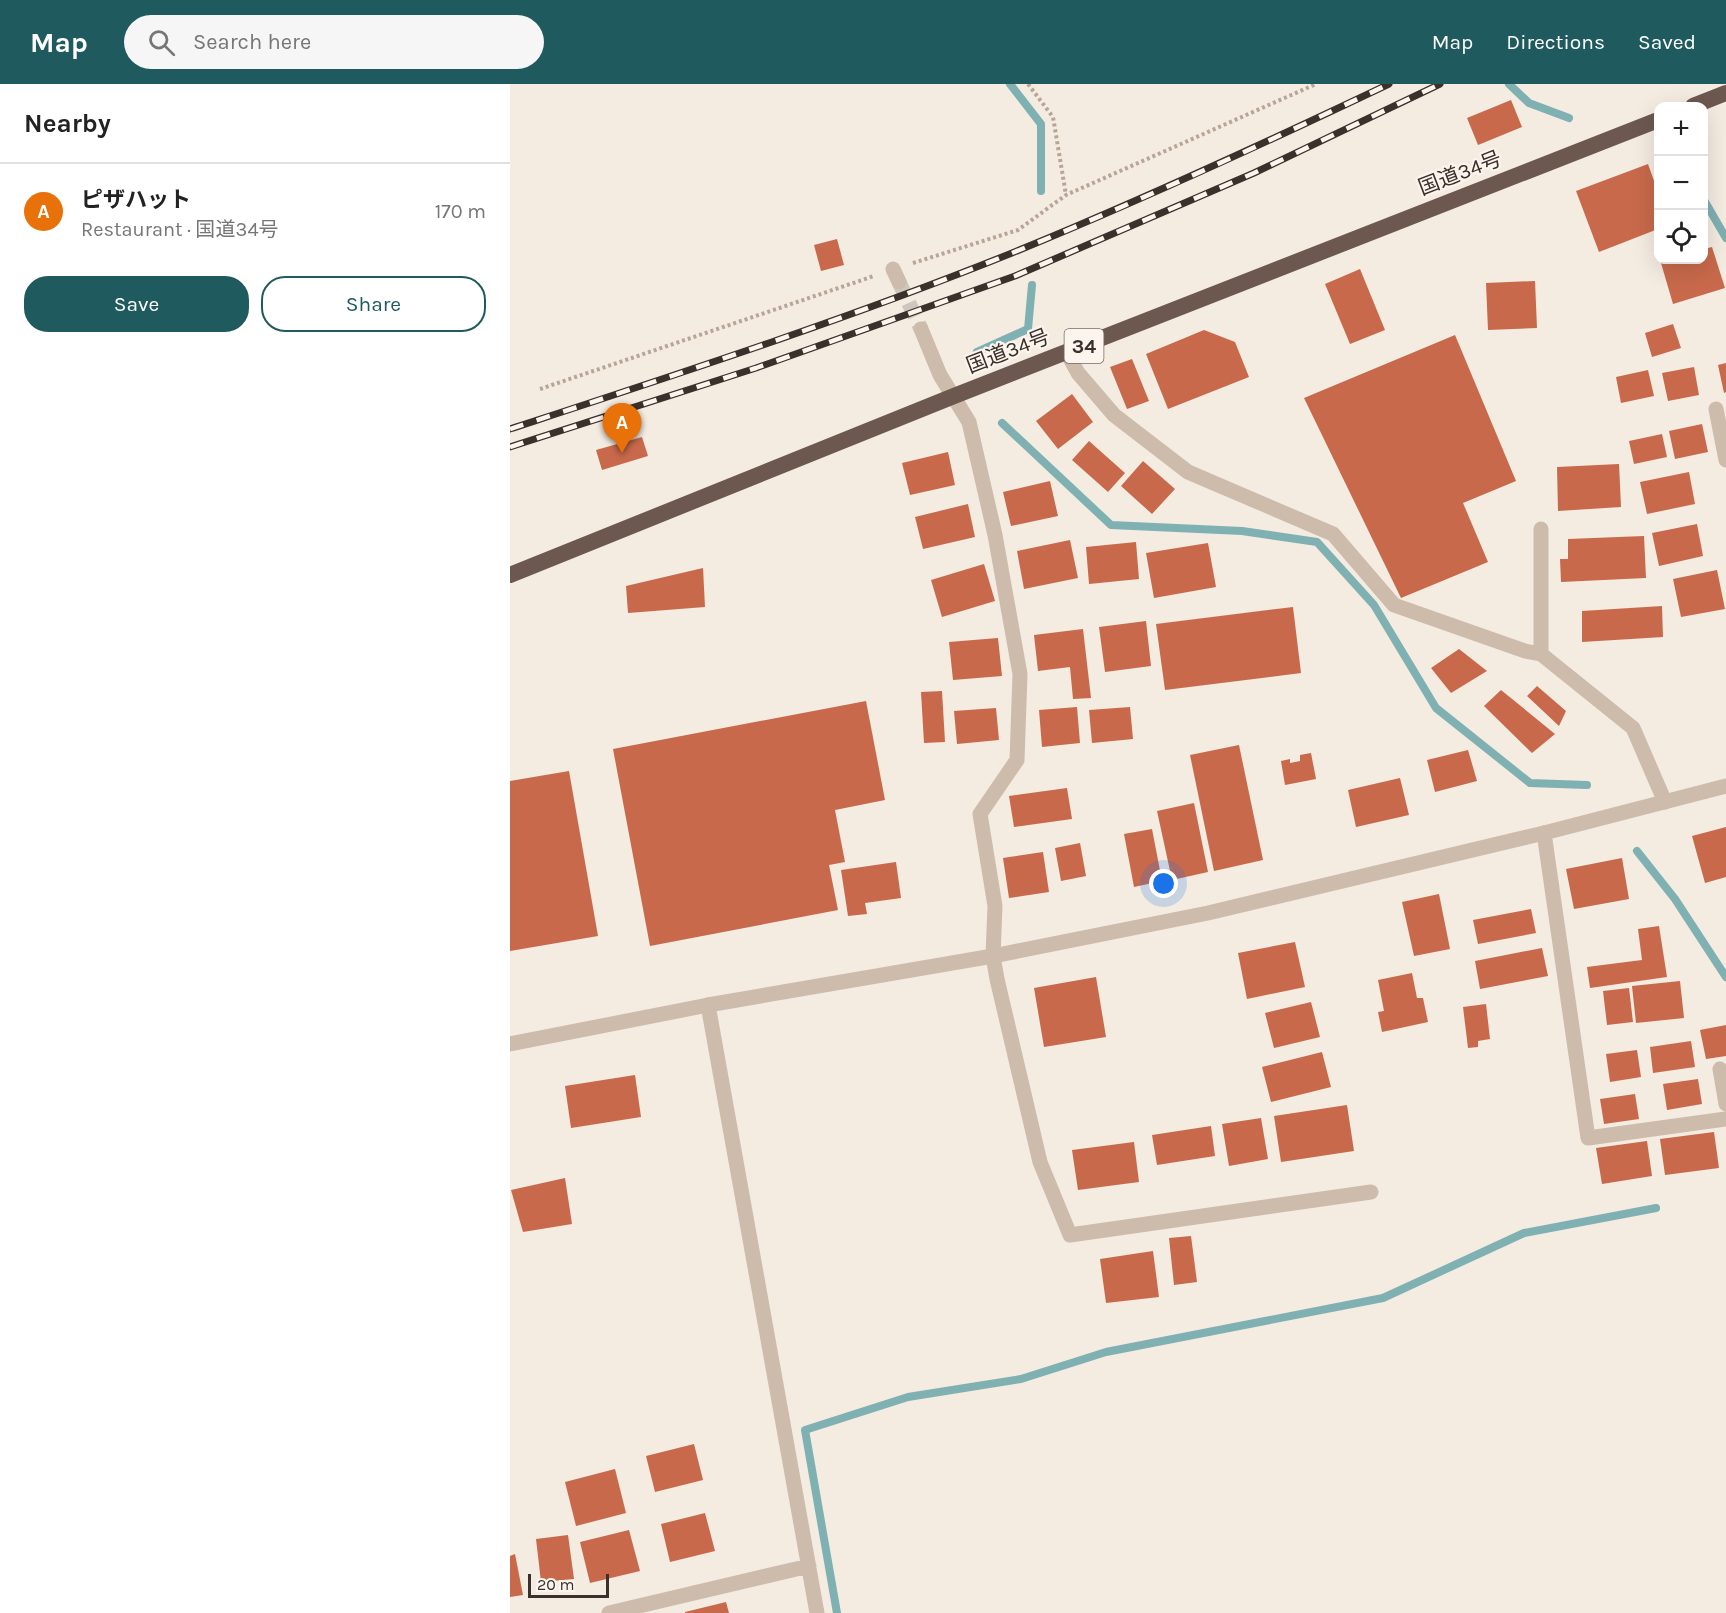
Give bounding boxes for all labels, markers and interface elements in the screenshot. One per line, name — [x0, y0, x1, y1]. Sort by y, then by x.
search box — [124, 15, 544, 69]
text: Map — [30, 26, 88, 59]
icon: search — [145, 26, 178, 59]
text: Search here — [193, 29, 311, 55]
text: Map — [1432, 30, 1473, 54]
text: Directions — [1506, 30, 1605, 54]
text: Saved — [1638, 30, 1696, 54]
map controls — [1654, 102, 1708, 264]
button: + — [1654, 102, 1708, 156]
text: Nearby — [24, 108, 111, 139]
street label: 国道34号 — [1415, 146, 1505, 200]
button: − — [1654, 156, 1708, 210]
text: ピザハット — [81, 187, 191, 213]
text: A — [37, 200, 50, 223]
text: 170 m — [435, 200, 486, 223]
button: locate — [1654, 210, 1708, 264]
text: Restaurant · 国道34号 — [81, 218, 279, 241]
button: Save — [24, 276, 249, 332]
button: Share — [261, 276, 486, 332]
street label: 国道34号 — [963, 324, 1053, 378]
road number: 34 — [1064, 329, 1104, 363]
pin: A — [602, 404, 642, 453]
your location — [1149, 869, 1178, 898]
scale bar — [528, 1571, 609, 1598]
text: 20 m — [537, 1575, 575, 1594]

